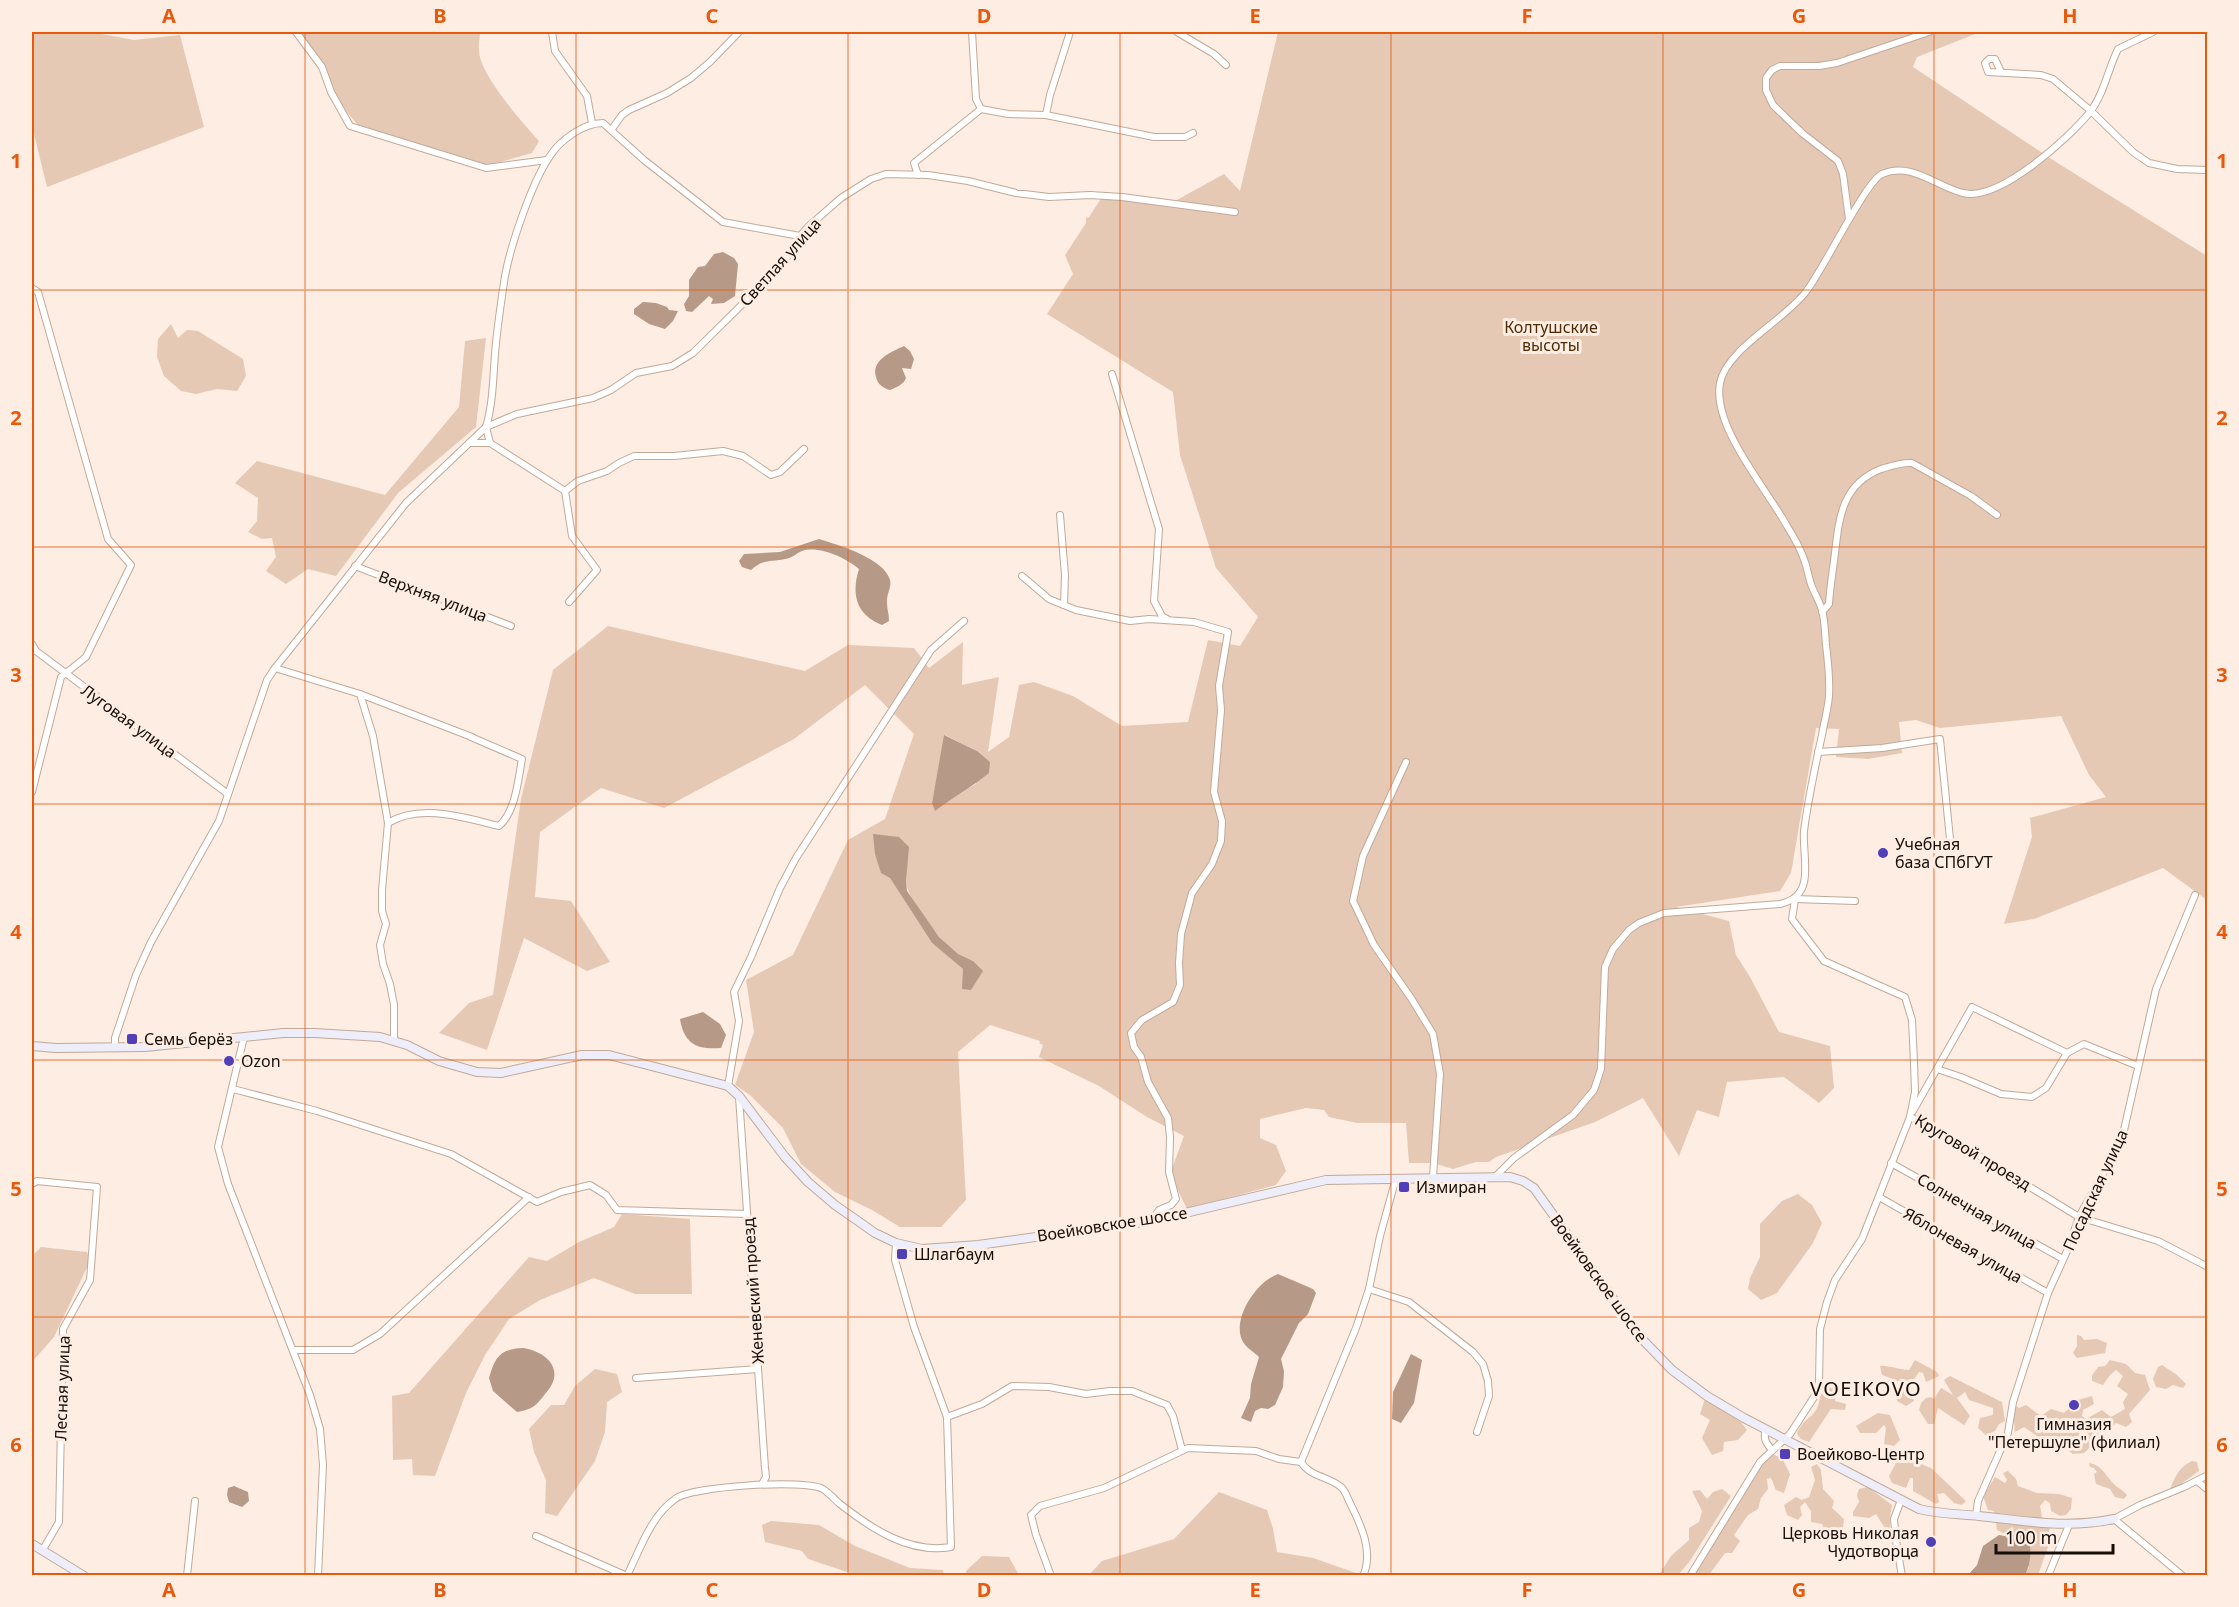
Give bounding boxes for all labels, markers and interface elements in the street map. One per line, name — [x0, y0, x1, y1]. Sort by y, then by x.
text: A — [162, 2, 176, 29]
text: B — [433, 2, 447, 29]
text: C — [706, 2, 719, 29]
text: D — [977, 2, 991, 29]
text: E — [1249, 2, 1261, 29]
text: F — [1522, 2, 1532, 29]
text: G — [1792, 2, 1806, 29]
text: H — [2062, 2, 2078, 29]
text: 1 — [10, 147, 22, 174]
text: 1 — [2216, 147, 2228, 174]
street label: Светлая улица — [734, 213, 826, 311]
park label: Колтушские высоты — [1504, 316, 1598, 356]
text: 2 — [10, 404, 22, 431]
text: 2 — [2216, 404, 2228, 431]
street label: Верхняя улица — [376, 565, 490, 627]
text: 3 — [10, 661, 22, 688]
text: 3 — [2216, 661, 2228, 688]
street label: Луговая улица — [77, 679, 181, 763]
place label: Учебная база СПбГУТ — [1895, 833, 1993, 873]
marker: Учебная база СПбГУТ — [1876, 846, 1890, 860]
text: 4 — [10, 918, 22, 945]
text: 4 — [2216, 918, 2228, 945]
place label: Семь берёз — [144, 1028, 233, 1050]
marker: Семь берёз — [125, 1032, 139, 1046]
place label: Ozon — [241, 1050, 281, 1072]
marker: Ozon — [222, 1054, 236, 1068]
street label: Круговой проезд — [1911, 1109, 2035, 1195]
street label: Посадская улица — [2057, 1126, 2133, 1254]
street label: Солнечная улица — [1913, 1168, 2041, 1254]
text: 5 — [10, 1175, 22, 1202]
text: 5 — [2216, 1175, 2228, 1202]
place label: Измиран — [1416, 1176, 1487, 1198]
marker: Измиран — [1397, 1180, 1411, 1194]
street label: Воейковское шоссе — [1035, 1201, 1189, 1247]
street label: Яблоневая улица — [1899, 1202, 2027, 1288]
street label: Воейковское шоссе — [1545, 1210, 1653, 1346]
street label: Женевский проезд — [737, 1217, 769, 1365]
place label: Шлагбаум — [914, 1243, 995, 1265]
marker: Шлагбаум — [895, 1247, 909, 1261]
street label: Лесная улица — [49, 1335, 75, 1441]
district label: VOEIKOVO — [1810, 1375, 1922, 1402]
marker: Гимназия "Петершуле" (филиал) — [2067, 1398, 2081, 1412]
place label: Гимназия "Петершуле" (филиал) — [1988, 1413, 2160, 1453]
text: 6 — [10, 1431, 22, 1458]
text: 6 — [2216, 1431, 2228, 1458]
place label: Воейково-Центр — [1797, 1443, 1925, 1465]
marker: Воейково-Центр — [1778, 1447, 1792, 1461]
scale bar — [1996, 1517, 2113, 1555]
place label: Церковь Николая Чудотворца — [1782, 1522, 1919, 1562]
text: 100 m — [2005, 1525, 2057, 1549]
marker: Церковь Николая Чудотворца — [1924, 1535, 1938, 1549]
text: A — [162, 1576, 176, 1603]
text: B — [433, 1576, 447, 1603]
text: C — [706, 1576, 719, 1603]
text: D — [977, 1576, 991, 1603]
text: E — [1249, 1576, 1261, 1603]
text: F — [1522, 1576, 1532, 1603]
text: G — [1792, 1576, 1806, 1603]
text: H — [2062, 1576, 2078, 1603]

